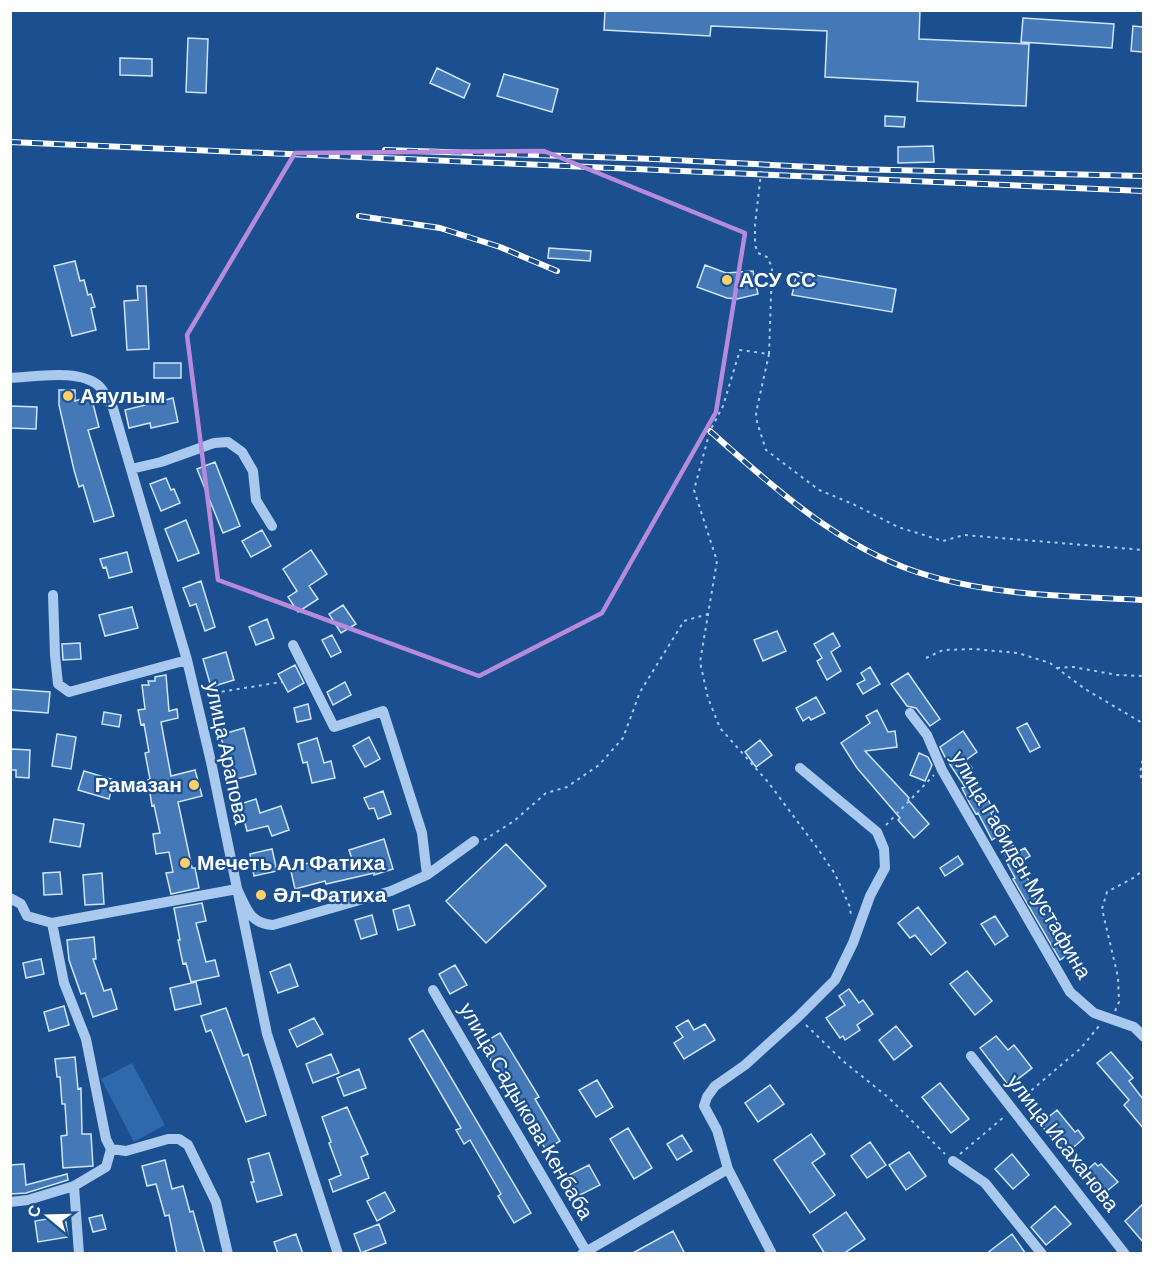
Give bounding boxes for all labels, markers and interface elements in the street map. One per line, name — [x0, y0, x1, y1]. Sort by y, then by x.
place label: АСУ СС — [739, 266, 816, 291]
marker: АСУ СС — [720, 273, 734, 287]
place label: Аяулым — [80, 382, 166, 407]
marker: Аяулым — [61, 389, 75, 403]
street label: улица Арапова — [201, 679, 256, 826]
street label: улица Габиден Мустафина — [947, 746, 1098, 983]
place label: Рамазан — [95, 771, 182, 796]
marker: Рамазан — [187, 778, 201, 792]
place label: Мечеть Ал Фатиха — [197, 849, 386, 874]
marker: Мечеть Ал Фатиха — [178, 856, 192, 870]
place label: Әл-Фатиха — [273, 881, 387, 906]
marker: Әл-Фатиха — [254, 888, 268, 902]
street label: улица Садыкова Кенбаба — [455, 997, 600, 1223]
street label: улица Исаханова — [1003, 1069, 1126, 1216]
north arrow — [18, 1186, 78, 1246]
text: С — [22, 1202, 44, 1220]

